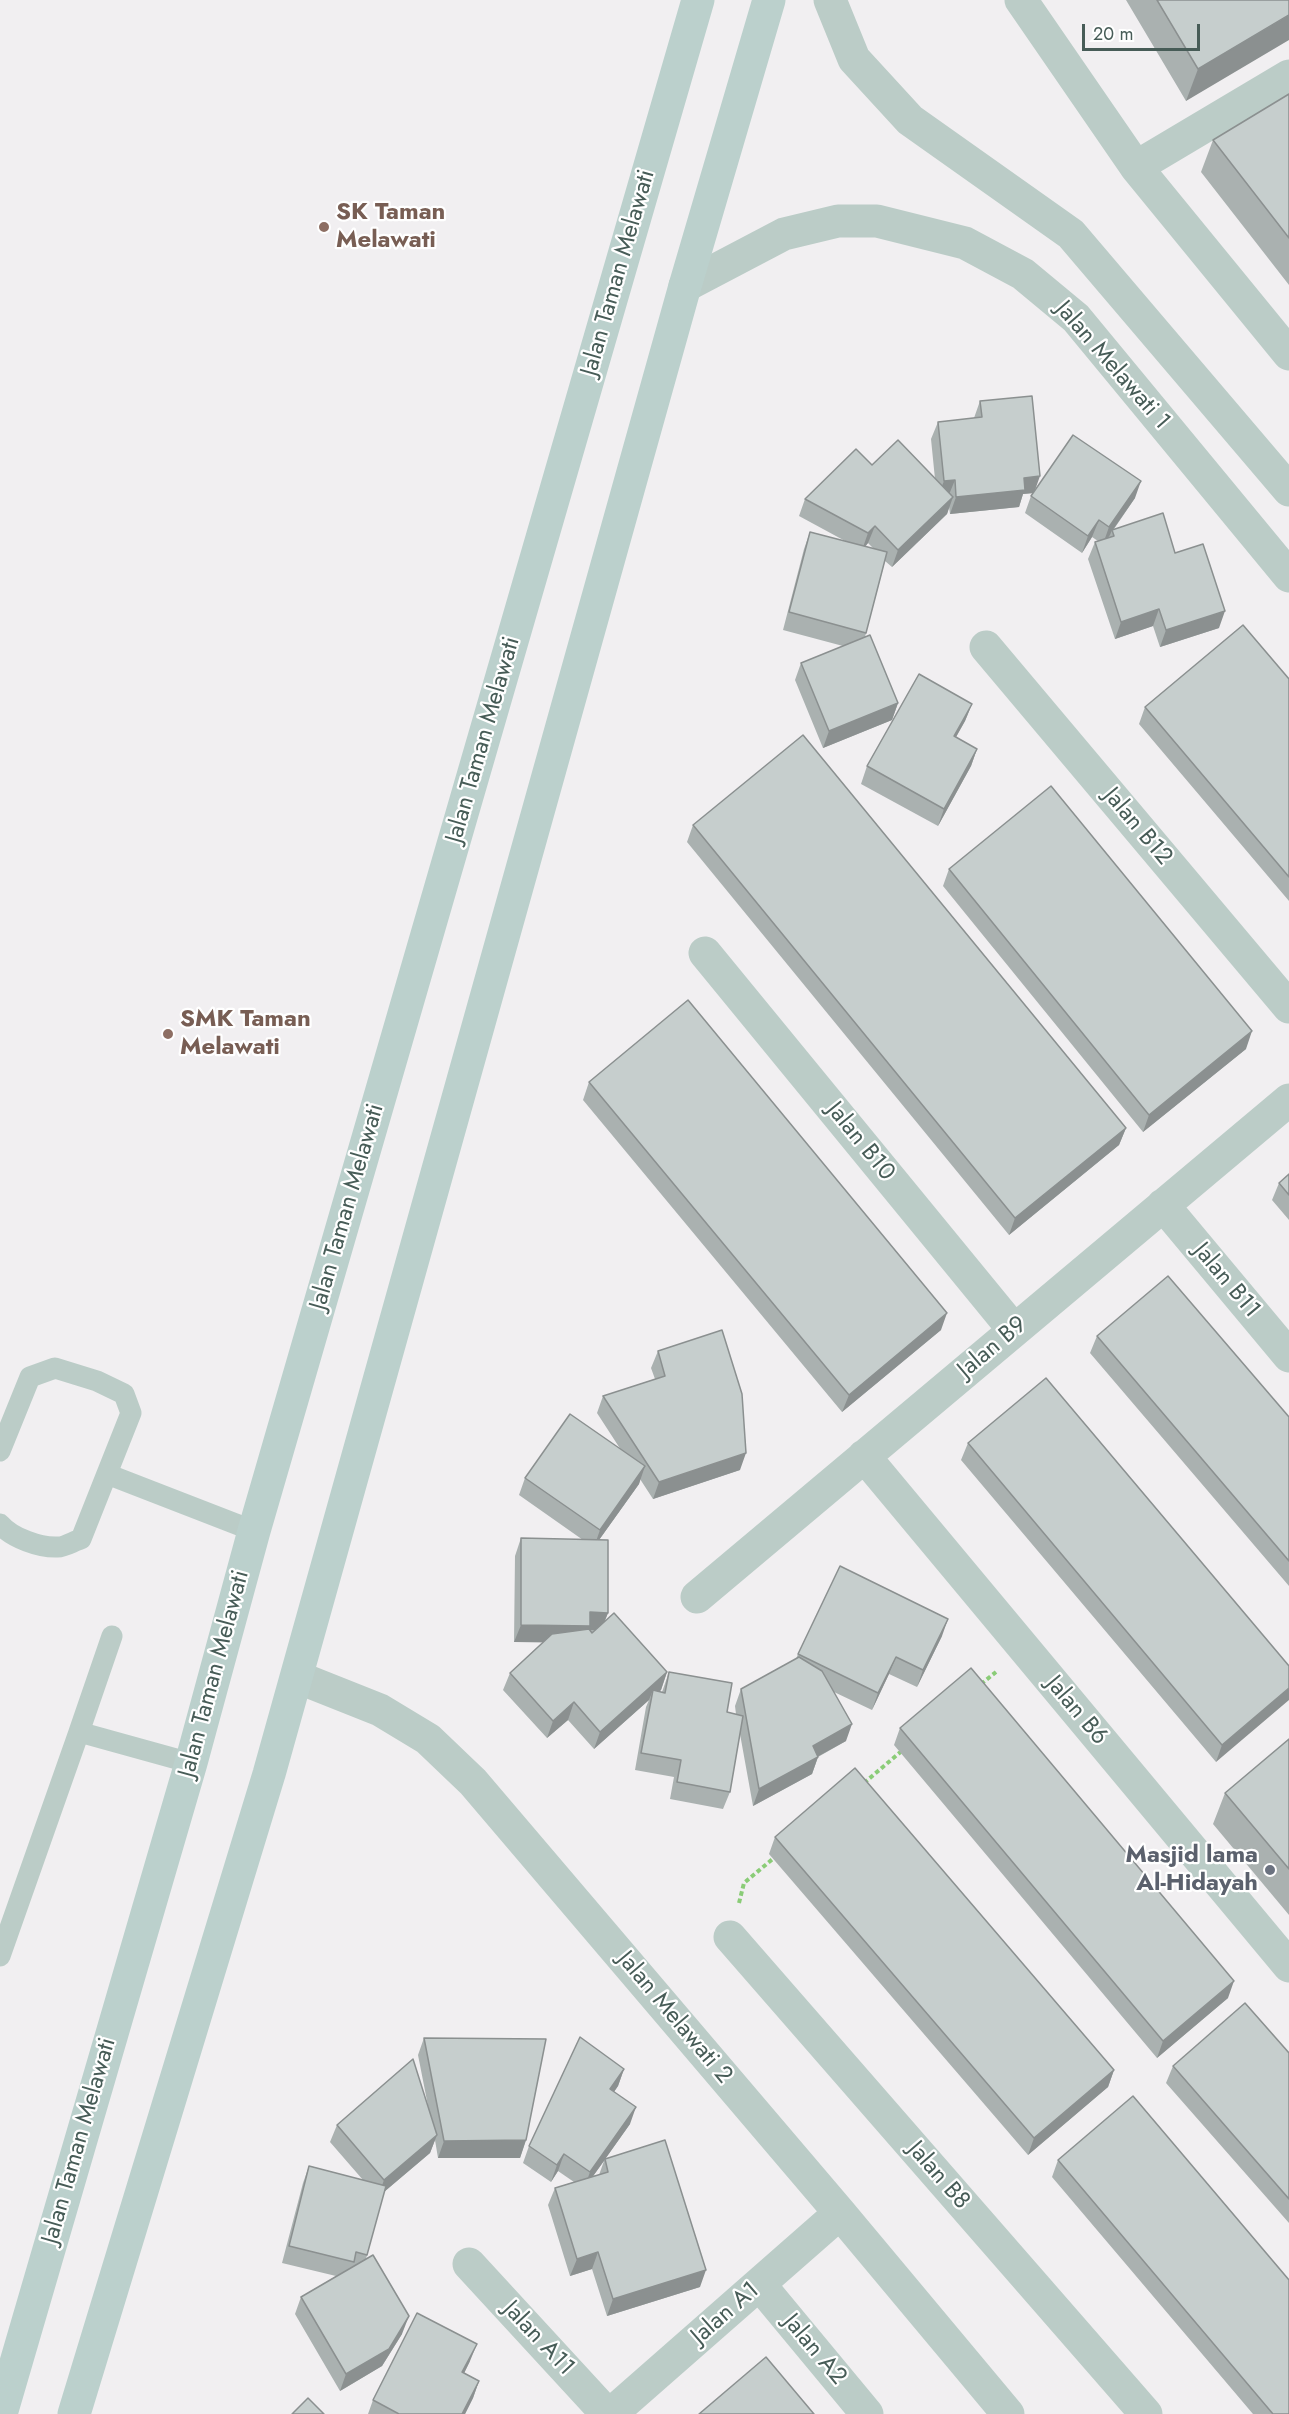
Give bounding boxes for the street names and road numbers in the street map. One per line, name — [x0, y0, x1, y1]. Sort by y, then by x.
street label: Jalan Taman Melawati — [576, 167, 662, 379]
street label: Jalan Melawati 1 — [1048, 296, 1176, 436]
street label: Jalan Taman Melawati — [441, 634, 527, 846]
street label: Jalan B12 — [1096, 782, 1178, 872]
street label: Jalan B10 — [820, 1097, 900, 1187]
street label: Jalan Taman Melawati — [305, 1101, 391, 1313]
street label: Jalan B11 — [1186, 1238, 1266, 1324]
street label: Jalan B9 — [953, 1311, 1033, 1385]
street label: Jalan Taman Melawati — [174, 1567, 256, 1781]
street label: Jalan B6 — [1039, 1671, 1113, 1751]
street label: Jalan Melawati 2 — [610, 1946, 738, 2090]
street label: Jalan Taman Melawati — [37, 2035, 123, 2247]
street label: Jalan B8 — [901, 2136, 975, 2216]
street label: Jalan A1 — [686, 2277, 766, 2351]
street label: Jalan A11 — [496, 2296, 580, 2382]
street label: Jalan A2 — [776, 2309, 852, 2391]

